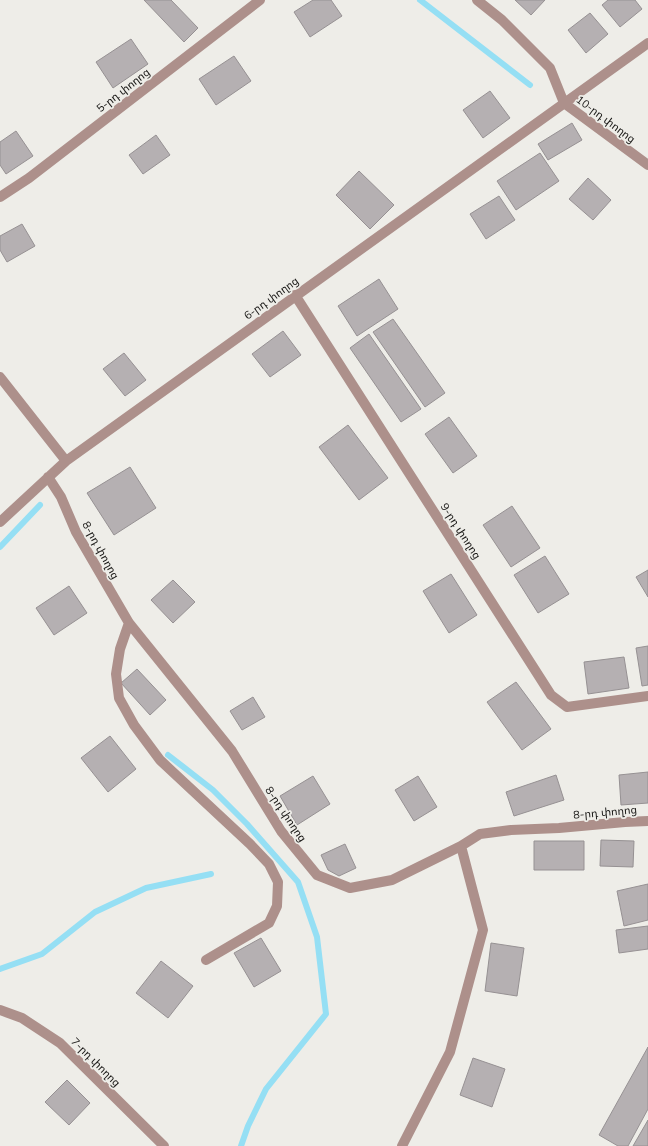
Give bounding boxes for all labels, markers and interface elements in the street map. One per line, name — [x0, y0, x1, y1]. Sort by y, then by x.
street label: 5-րդ փողոց — [93, 65, 153, 115]
street label: 10-րդ փողոց — [574, 92, 638, 146]
street label: 6-րդ փողոց — [241, 274, 301, 322]
street label: 9-րդ փողոց — [438, 500, 484, 562]
street label: 8-րդ փողոց — [79, 519, 123, 581]
street label: 8-րդ փողոց — [262, 784, 310, 844]
street label: 8-րդ փողոց — [572, 802, 638, 822]
street label: 7-րդ փողոց — [68, 1034, 124, 1090]

